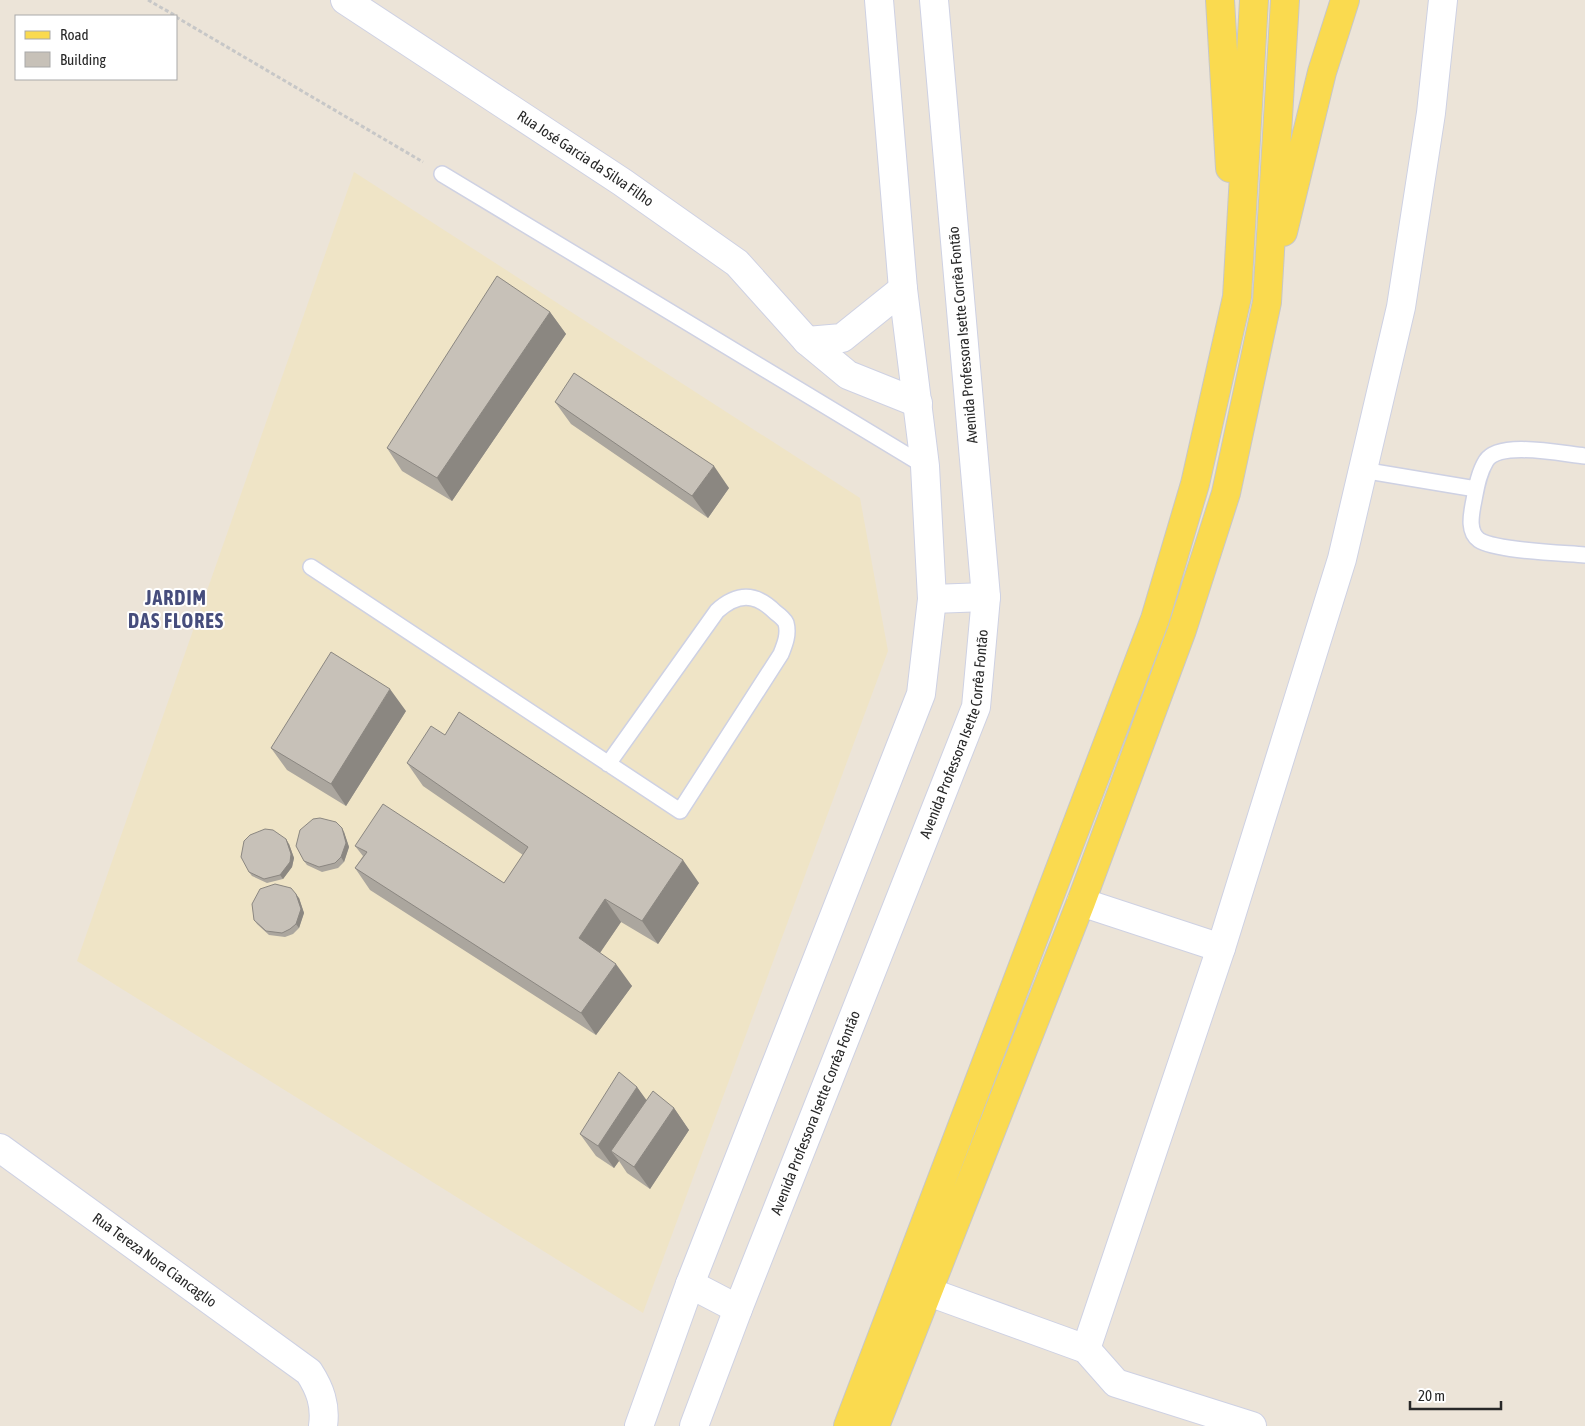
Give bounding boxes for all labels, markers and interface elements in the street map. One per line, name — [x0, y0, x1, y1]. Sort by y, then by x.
legend — [15, 15, 178, 80]
text: Road — [60, 26, 89, 43]
text: Building — [60, 51, 106, 68]
street label: Rua José Garcia da Silva Filho — [514, 107, 657, 210]
street label: Avenida Professora Isette Corrêa Fontão — [945, 226, 980, 444]
district label: JARDIM DAS FLORES — [128, 586, 224, 632]
street label: Avenida Professora Isette Corrêa Fontão — [916, 629, 991, 841]
street label: Avenida Professora Isette Corrêa Fontão — [767, 1008, 863, 1217]
street label: Rua Tereza Nora Ciancaglio — [90, 1209, 220, 1310]
scale bar — [1410, 1378, 1501, 1410]
text: 20 m — [1418, 1387, 1445, 1404]

